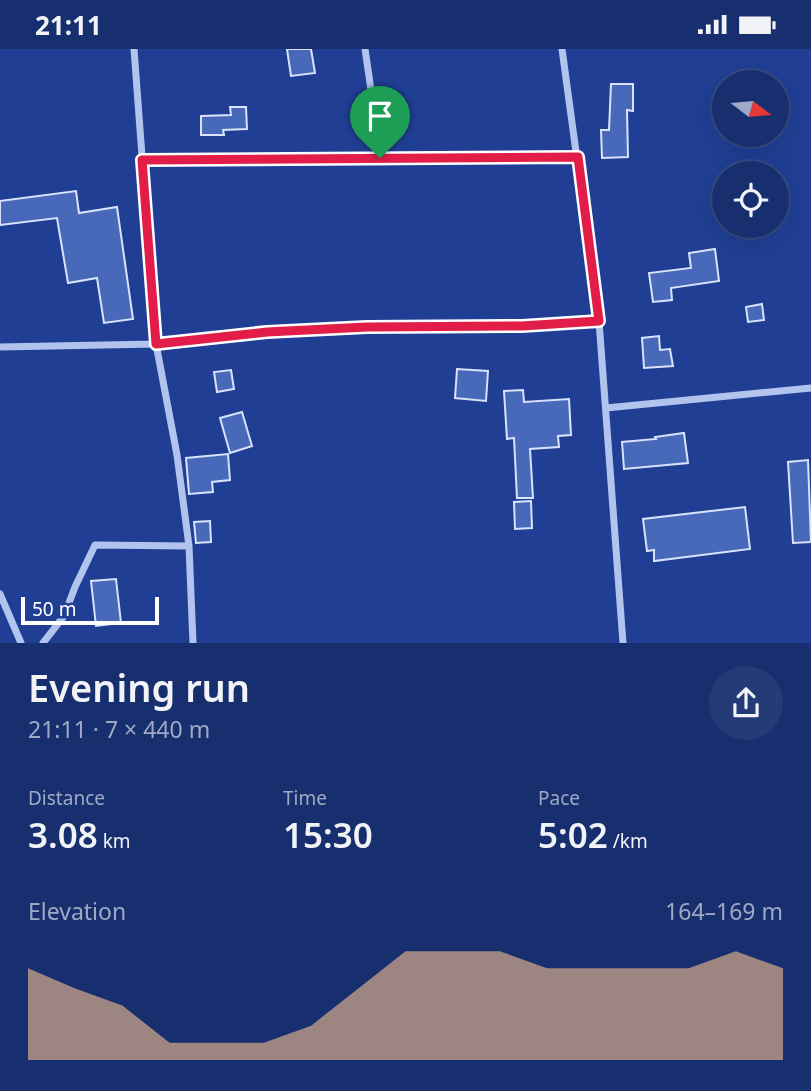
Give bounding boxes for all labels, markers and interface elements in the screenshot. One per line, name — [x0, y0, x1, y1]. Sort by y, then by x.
text: 21:11 — [35, 7, 102, 43]
north arrow — [712, 70, 789, 147]
map controls — [712, 70, 789, 238]
pin — [350, 86, 410, 158]
icon: arrive — [361, 97, 399, 135]
button: locate — [712, 161, 789, 238]
scale bar — [21, 594, 159, 626]
text: 50 m — [32, 596, 76, 622]
text: Evening run — [28, 661, 250, 713]
button: share — [709, 666, 783, 740]
text: 21:11 · 7 × 440 m — [28, 713, 210, 745]
text: Distance — [28, 785, 105, 811]
text: Time — [283, 785, 327, 811]
text: Pace — [538, 785, 580, 811]
text: 3.08 — [28, 811, 98, 858]
text: 15:30 — [283, 811, 373, 858]
text: 5:02 — [538, 811, 608, 858]
text: km — [98, 828, 131, 854]
text: /km — [608, 828, 648, 854]
text: Elevation — [28, 895, 126, 927]
text: 164–169 m — [665, 895, 783, 927]

